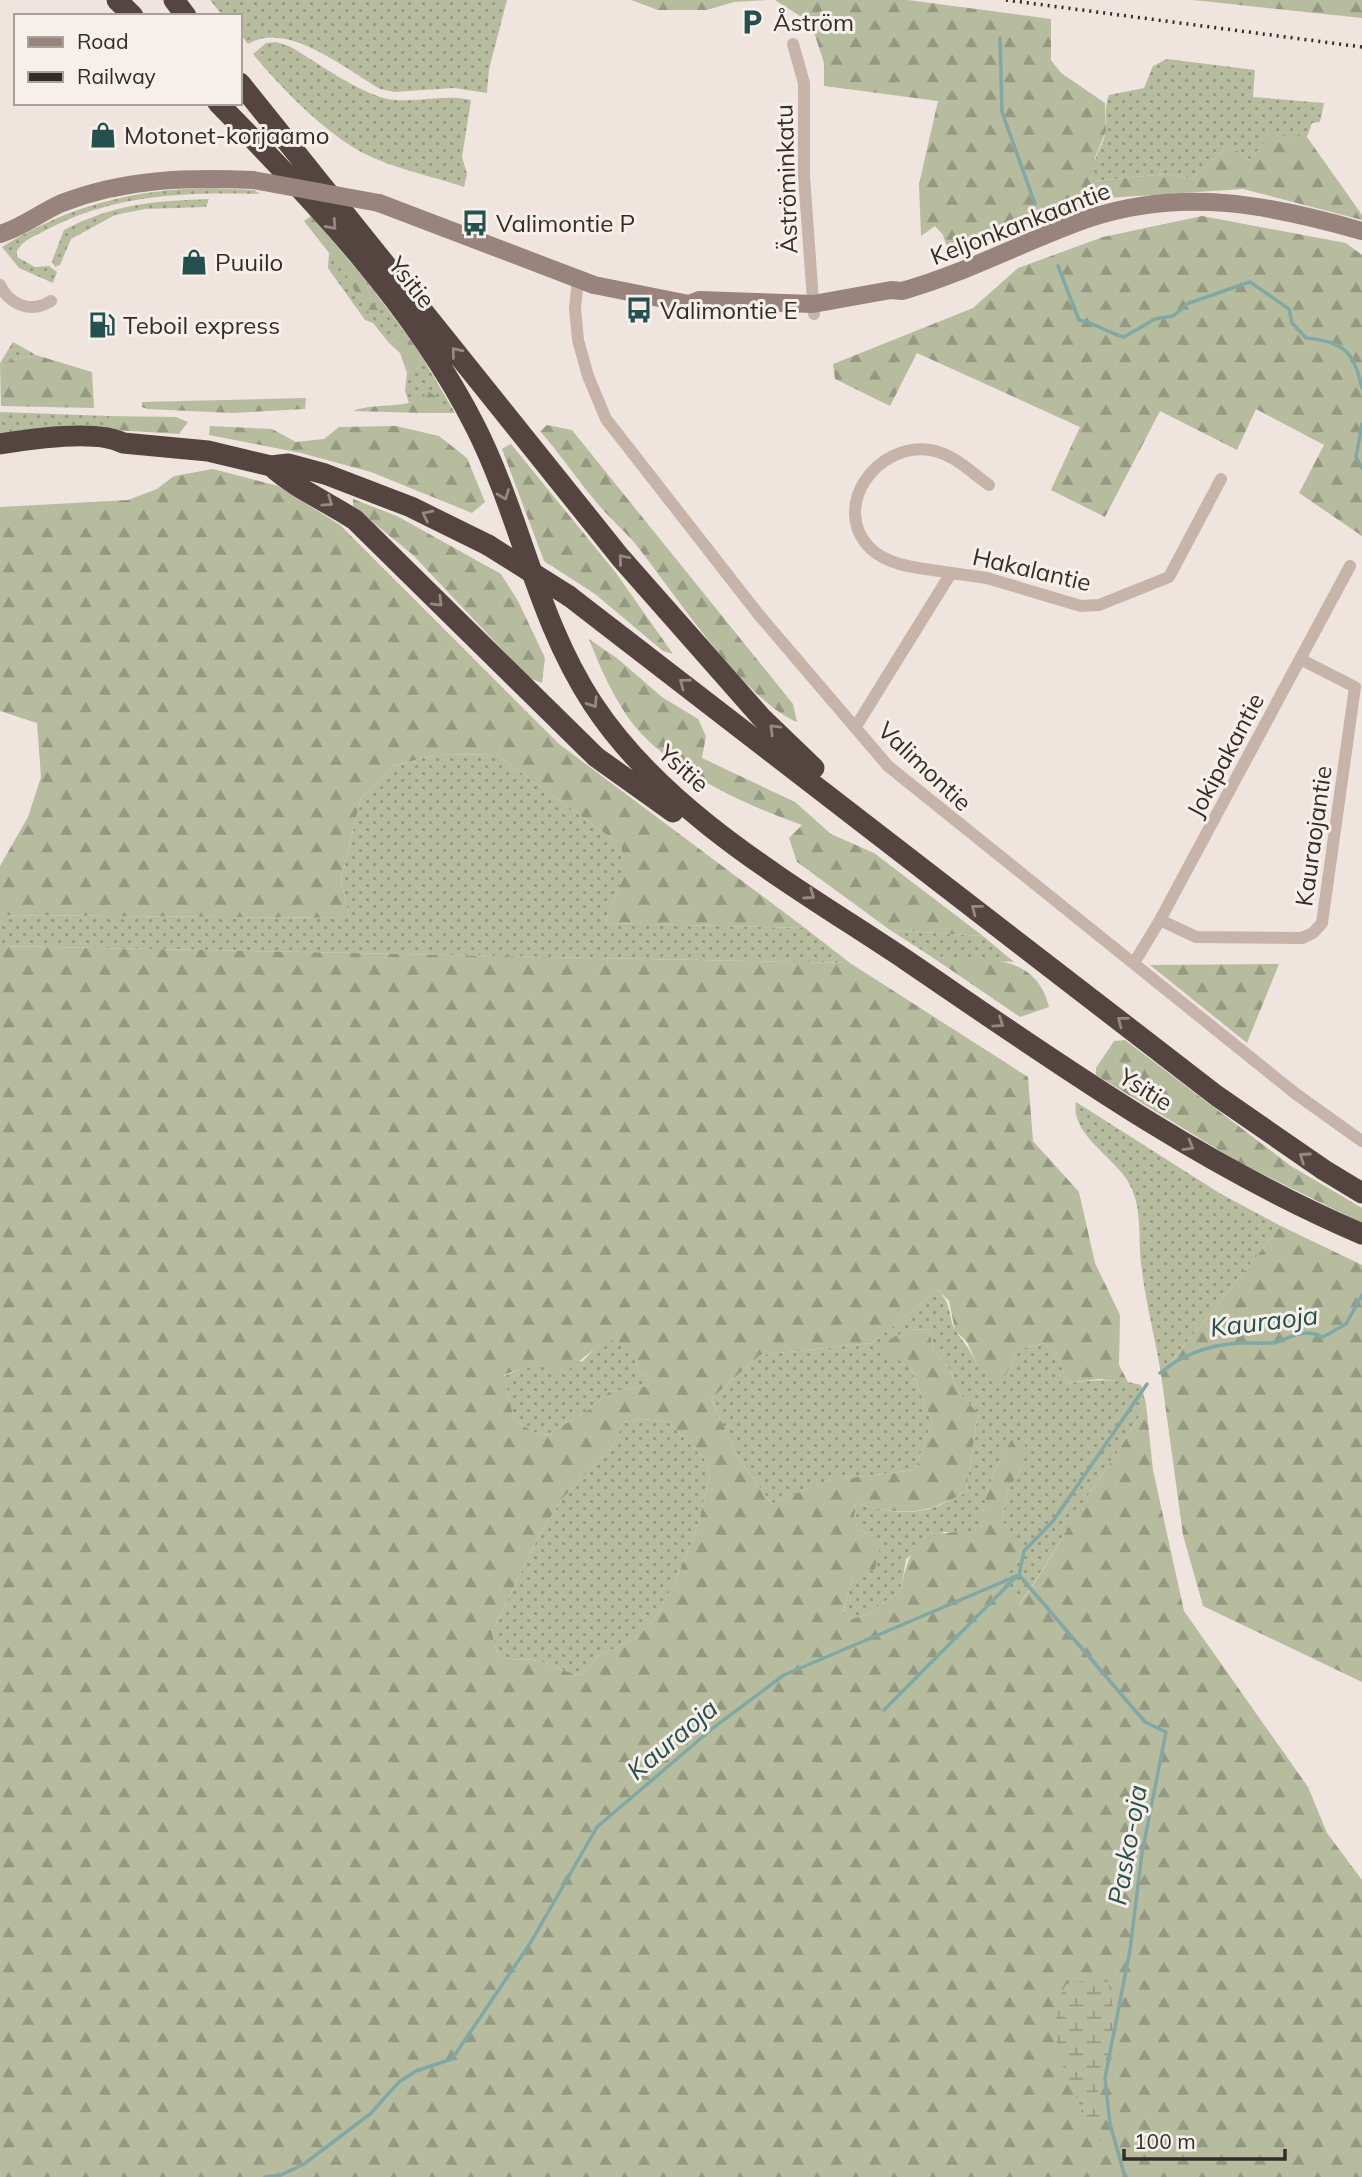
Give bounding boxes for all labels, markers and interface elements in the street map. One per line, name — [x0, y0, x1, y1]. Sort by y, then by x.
parking icon: Åström — [737, 7, 767, 37]
place label: Åström — [773, 7, 854, 37]
legend — [14, 14, 242, 105]
text: Road — [77, 28, 128, 54]
text: Railway — [77, 63, 156, 89]
street label: Äströminkatu — [768, 104, 804, 254]
shop icon: Motonet-korjaamo — [88, 120, 118, 150]
place label: Motonet-korjaamo — [124, 120, 329, 150]
street label: Keljonkankaantie — [926, 175, 1114, 271]
bus stop icon: Valimontie P — [460, 208, 490, 238]
place label: Valimontie P — [496, 208, 635, 238]
one-way arrow — [323, 217, 336, 230]
shop icon: Puuilo — [179, 247, 209, 277]
place label: Puuilo — [215, 247, 283, 277]
street label: Ysitie — [382, 249, 442, 314]
bus stop icon: Valimontie E — [624, 295, 654, 325]
place label: Valimontie E — [660, 295, 798, 325]
fuel station icon: Teboil express — [87, 310, 117, 340]
place label: Teboil express — [123, 310, 280, 340]
one-way arrow — [452, 348, 465, 360]
one-way arrow — [495, 488, 509, 500]
one-way arrow — [320, 494, 333, 507]
one-way arrow — [422, 510, 434, 524]
street label: Hakalantie — [970, 541, 1094, 597]
one-way arrow — [619, 555, 631, 568]
one-way arrow — [429, 593, 442, 606]
one-way arrow — [679, 678, 692, 691]
street label: Jokipakantie — [1180, 688, 1270, 822]
one-way arrow — [585, 695, 598, 708]
street label: Valimontie — [872, 715, 978, 817]
one-way arrow — [769, 725, 782, 738]
street label: Ysitie — [652, 737, 715, 798]
street label: Kauraojantie — [1288, 764, 1338, 908]
one-way arrow — [802, 887, 815, 899]
one-way arrow — [972, 904, 984, 917]
one-way arrow — [991, 1014, 1004, 1027]
one-way arrow — [1117, 1017, 1129, 1030]
street label: Ysitie — [1113, 1061, 1178, 1117]
one-way arrow — [1182, 1138, 1195, 1151]
one-way arrow — [1299, 1153, 1312, 1165]
water label: Kauraoja — [1208, 1298, 1320, 1344]
water label: Kauraoja — [620, 1691, 724, 1787]
water label: Pasko-oja — [1100, 1782, 1154, 1908]
scale bar — [1124, 2118, 1285, 2162]
text: 100 m — [1134, 2128, 1196, 2154]

